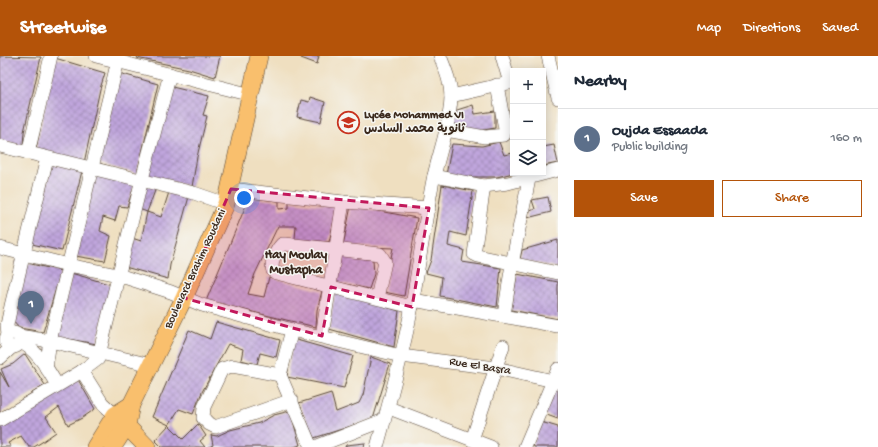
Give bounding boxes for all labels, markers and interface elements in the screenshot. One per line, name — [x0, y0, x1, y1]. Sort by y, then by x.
text: Streetwise — [20, 17, 106, 40]
text: Map — [697, 20, 721, 37]
text: Directions — [743, 20, 800, 37]
text: Saved — [822, 20, 858, 37]
map controls — [510, 68, 546, 176]
button: + — [510, 68, 546, 104]
text: Nearby — [574, 72, 627, 92]
button: − — [510, 104, 546, 140]
place label: Lycée Mohammed VI ثانوية محمد السادس — [364, 109, 466, 137]
school or university icon: Lycée Mohammed VI ثانوية محمد السادس — [336, 110, 362, 136]
text: Oujda Essaada — [612, 122, 707, 140]
text: 1 — [584, 131, 590, 146]
text: 160 m — [830, 131, 862, 146]
button: layers — [510, 140, 546, 176]
text: Public building — [612, 140, 688, 155]
button: Save — [574, 180, 714, 217]
button: Share — [722, 180, 862, 217]
your location — [234, 188, 254, 208]
street label: Boulevard Brahim Roudani — [162, 207, 230, 332]
district label: Hay Moulay Mustapha — [265, 248, 328, 279]
pin: 1 — [18, 291, 44, 324]
street label: Rue El Basra — [448, 355, 512, 379]

